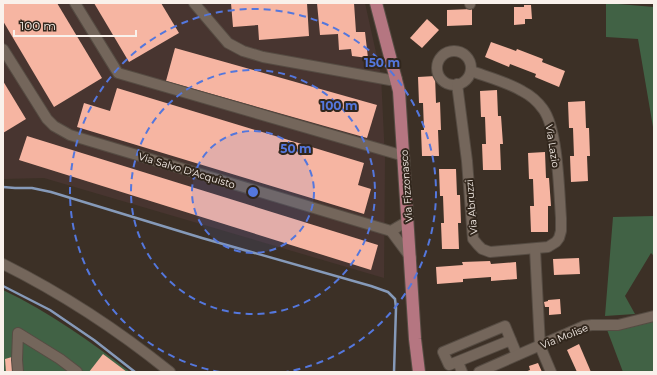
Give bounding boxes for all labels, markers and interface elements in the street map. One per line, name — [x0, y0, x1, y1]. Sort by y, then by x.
scale bar — [14, 12, 136, 38]
text: 100 m — [20, 18, 56, 33]
text: 150 m — [364, 55, 400, 70]
text: 100 m — [321, 98, 357, 113]
street label: Via Lazio — [543, 123, 562, 169]
text: 50 m — [280, 141, 312, 156]
street label: Via Fizzonasco — [397, 149, 416, 223]
street label: Via Salvo D'Acquisto — [137, 150, 237, 191]
street label: Via Abruzzi — [463, 179, 480, 235]
centre of rings — [246, 185, 260, 199]
street label: Via Molise — [539, 321, 590, 352]

